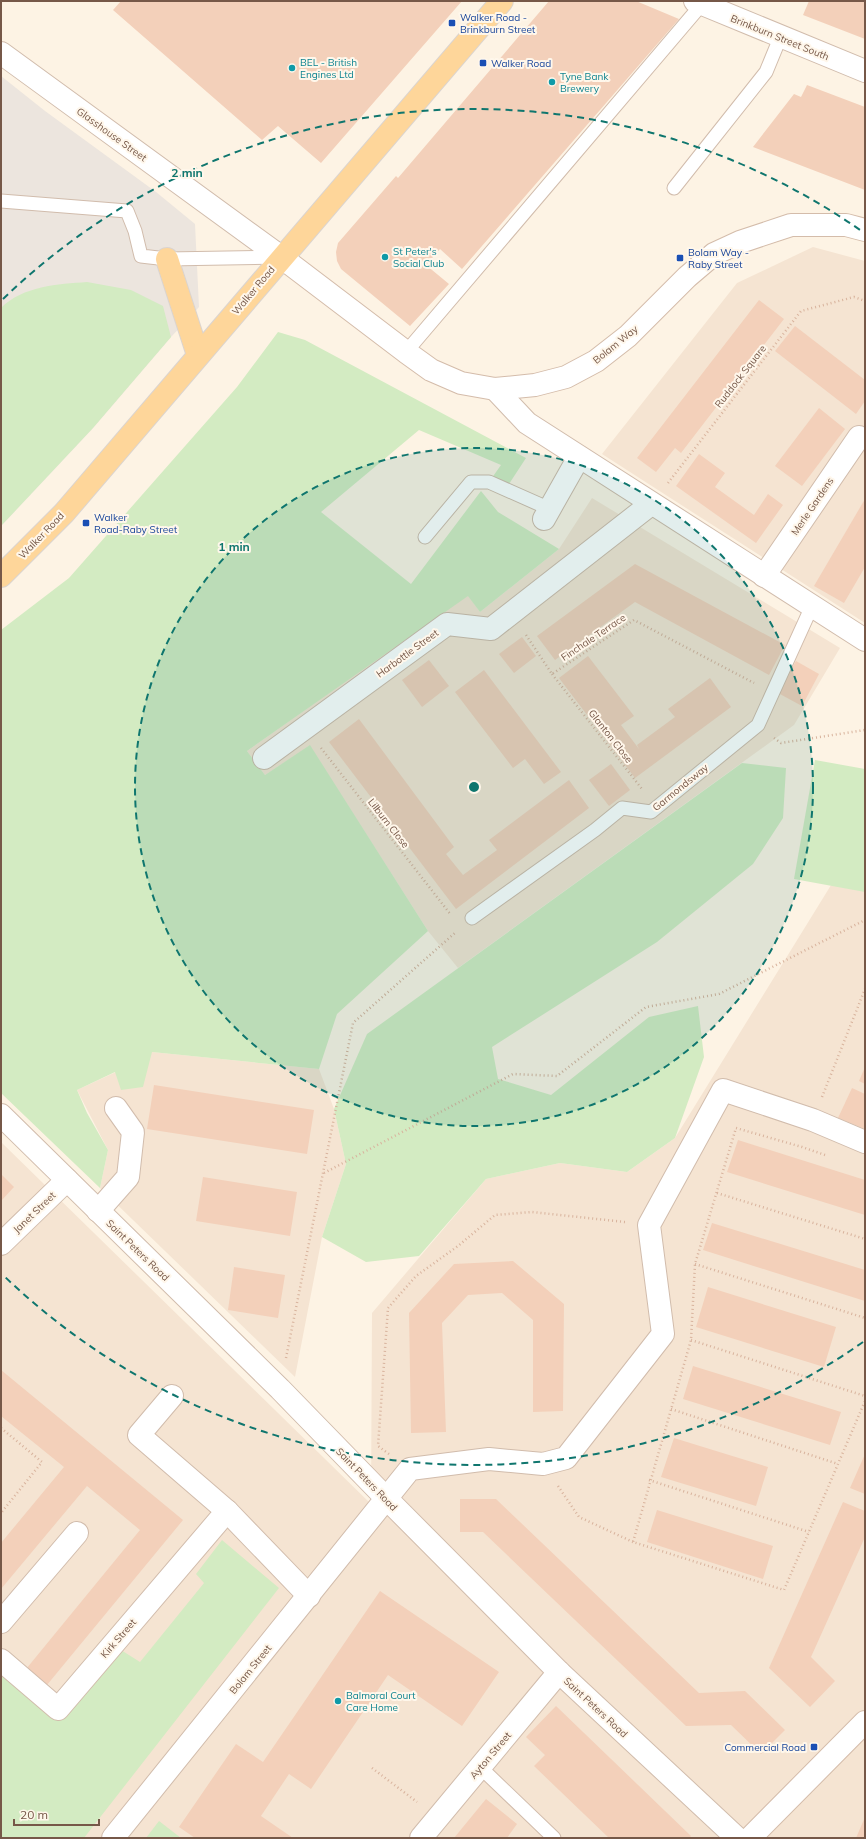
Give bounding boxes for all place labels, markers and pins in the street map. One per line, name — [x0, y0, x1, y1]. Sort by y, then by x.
place label: Walker Road - Brinkburn Street — [460, 11, 536, 36]
marker: Walker Road - Brinkburn Street — [447, 18, 457, 28]
place label: BEL - British Engines Ltd — [300, 56, 357, 81]
place label: Walker Road — [491, 57, 551, 70]
marker: Walker Road — [478, 58, 488, 68]
marker: BEL - British Engines Ltd — [287, 63, 297, 73]
place label: Tyne Bank Brewery — [560, 70, 609, 95]
marker: Tyne Bank Brewery — [547, 77, 557, 87]
place label: St Peter's Social Club — [393, 245, 444, 270]
place label: Bolam Way - Raby Street — [688, 246, 749, 271]
marker: St Peter's Social Club — [380, 252, 390, 262]
marker: Bolam Way - Raby Street — [675, 253, 685, 263]
place label: Walker Road-Raby Street — [94, 511, 178, 536]
marker: Walker Road-Raby Street — [81, 518, 91, 528]
centre of rings — [467, 780, 481, 794]
place label: Balmoral Court Care Home — [346, 1689, 416, 1714]
marker: Balmoral Court Care Home — [333, 1696, 343, 1706]
place label: Commercial Road — [724, 1741, 806, 1754]
marker: Commercial Road — [809, 1742, 819, 1752]

